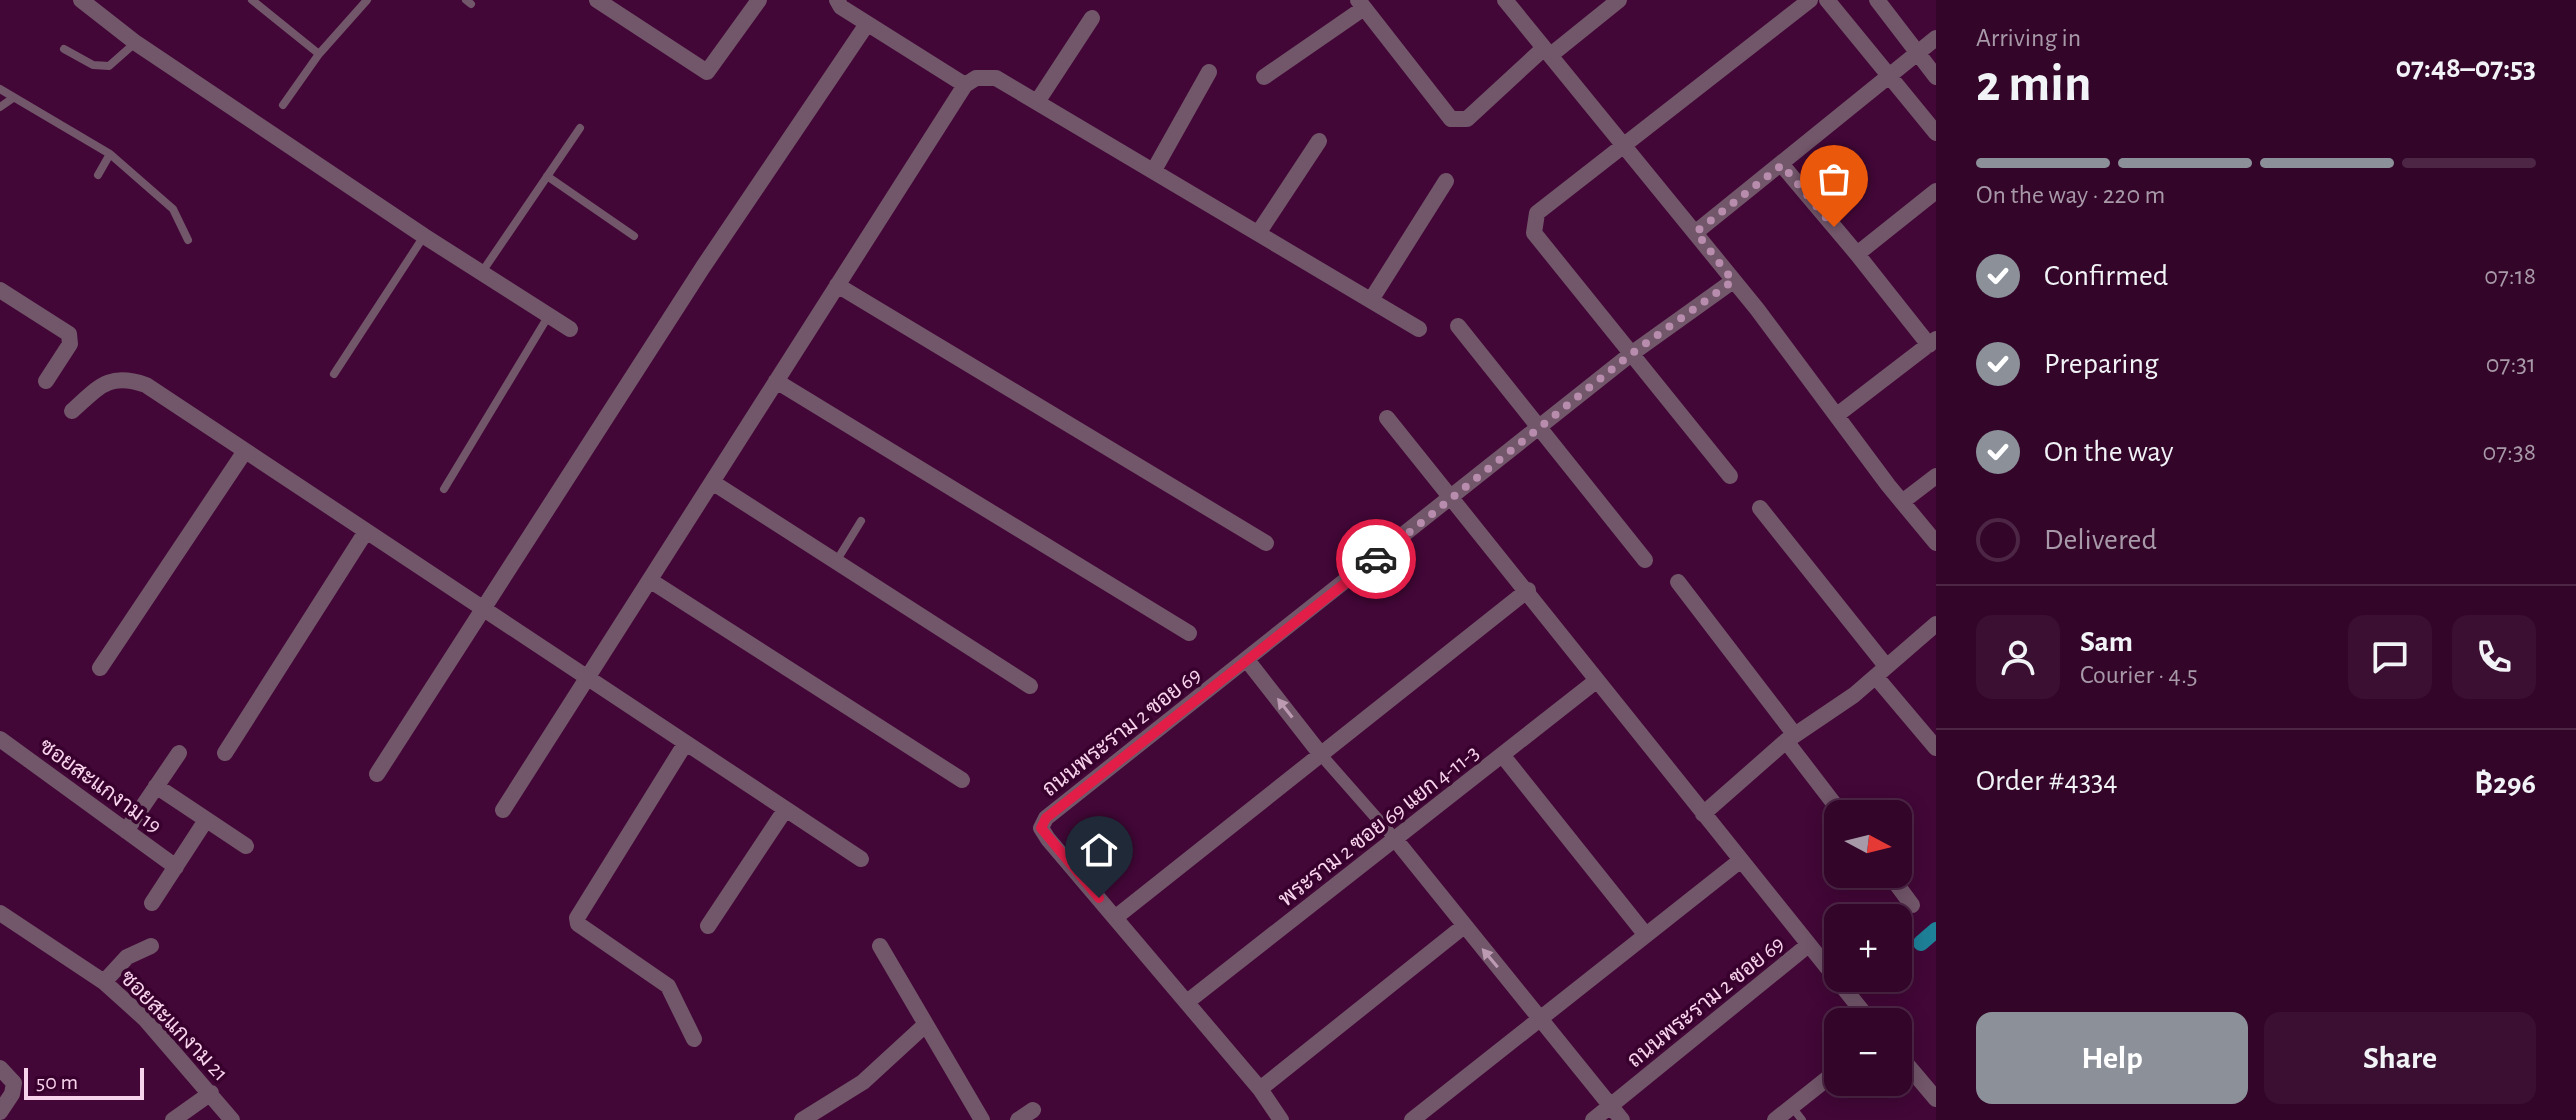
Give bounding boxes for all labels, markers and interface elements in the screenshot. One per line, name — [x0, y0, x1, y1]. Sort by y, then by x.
text: Arriving in — [1976, 25, 2081, 51]
text: 07:48–07:53 — [2395, 53, 2536, 83]
text: 2 min — [1976, 58, 2091, 110]
pin — [1800, 145, 1868, 227]
icon: bag — [1812, 157, 1856, 201]
text: On the way · 220 m — [1976, 182, 2165, 208]
icon: check — [1976, 254, 2020, 298]
text: Confirmed — [2044, 261, 2168, 291]
text: 07:18 — [2484, 263, 2536, 289]
icon: check — [1976, 342, 2020, 386]
text: Preparing — [2044, 349, 2159, 379]
text: 07:31 — [2486, 351, 2536, 377]
icon: check — [1976, 430, 2020, 474]
text: On the way — [2044, 437, 2173, 467]
text: 07:38 — [2482, 439, 2536, 465]
courier — [1336, 519, 1416, 599]
text: Delivered — [2044, 525, 2157, 555]
icon: car — [1354, 537, 1398, 581]
button: person — [1976, 615, 2060, 699]
button: chat — [2348, 615, 2432, 699]
button: phone — [2452, 615, 2536, 699]
text: Sam — [2080, 627, 2133, 657]
text: Courier · 4.5 — [2080, 662, 2198, 688]
street label: ถนนพระราม 2 ซอย 69 — [1038, 663, 1205, 800]
one-way arrow — [1277, 698, 1293, 718]
street label: ซอยสะแกงาม 19 — [35, 734, 165, 837]
street label: พระราม 2 ซอย 69 แยก 4-11-3 — [1274, 741, 1483, 911]
text: Order #4334 — [1976, 766, 2118, 796]
text: ฿296 — [2475, 769, 2536, 799]
north arrow — [1824, 800, 1912, 888]
map controls — [1824, 800, 1912, 1096]
pin — [1065, 816, 1133, 898]
icon: home — [1077, 828, 1121, 872]
button: + — [1824, 904, 1912, 992]
street label: ถนนพระราม 2 ซอย 69 — [1623, 932, 1788, 1072]
one-way arrow — [1482, 947, 1499, 968]
street label: ซอยสะแกงาม 21 — [116, 966, 232, 1085]
button: − — [1824, 1008, 1912, 1096]
button: Help — [1976, 1012, 2248, 1104]
button: Share — [2264, 1012, 2536, 1104]
scale bar — [24, 1064, 144, 1100]
text: 50 m — [36, 1071, 78, 1093]

